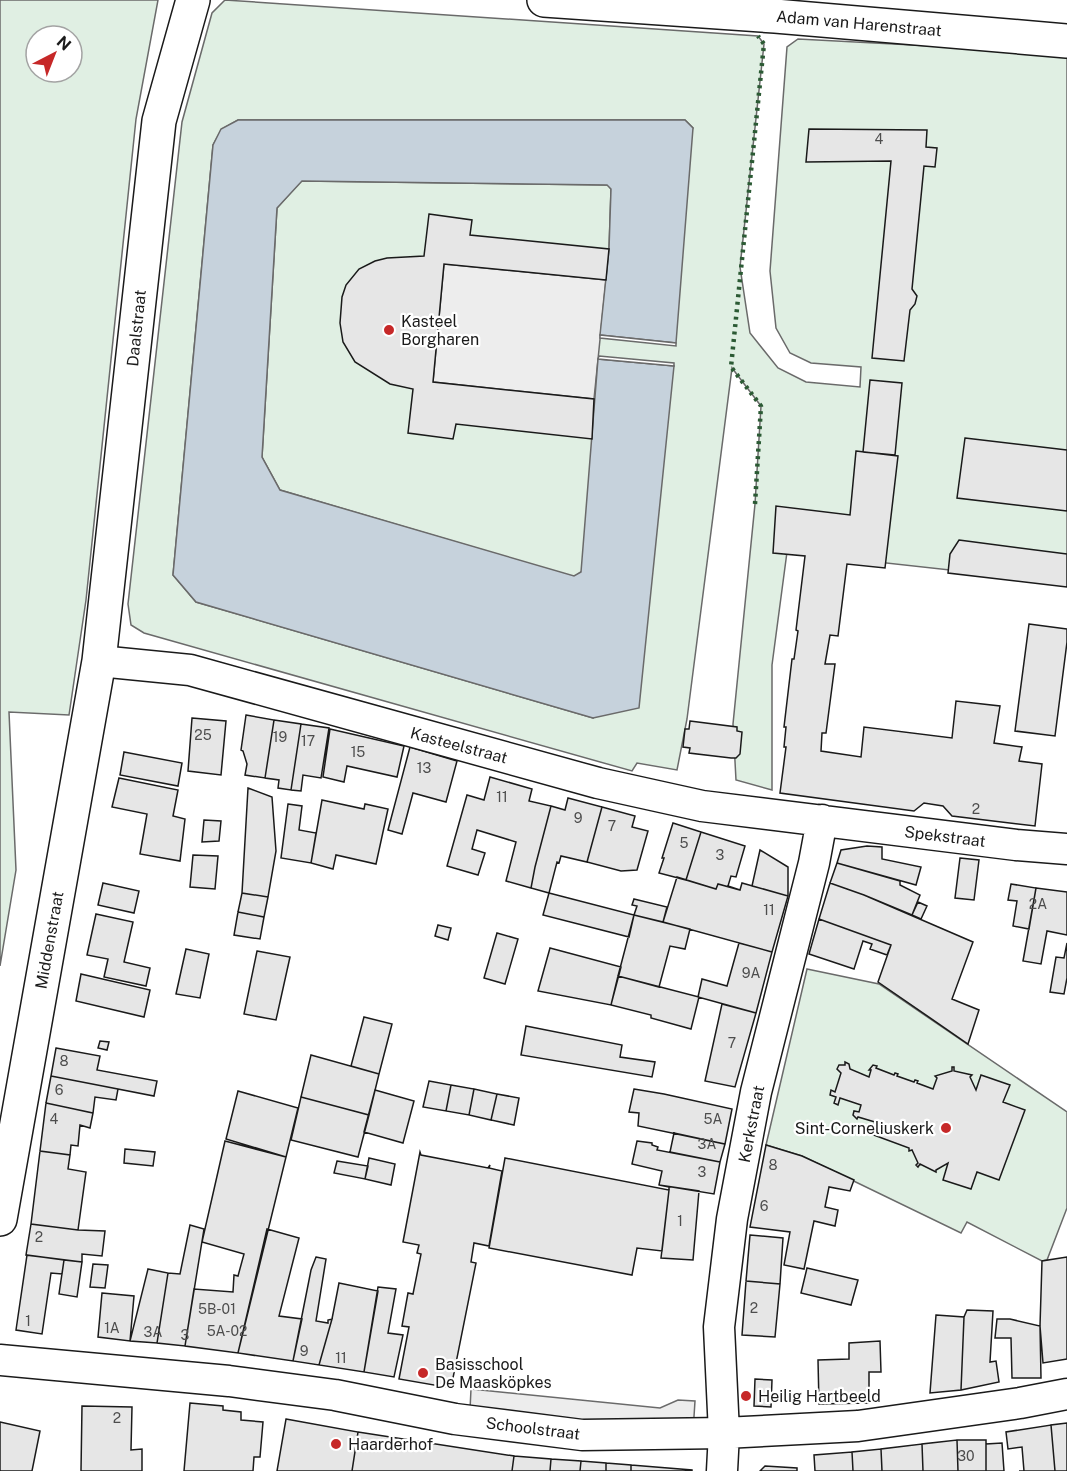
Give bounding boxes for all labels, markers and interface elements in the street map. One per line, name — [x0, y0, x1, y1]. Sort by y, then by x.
street label: Adam van Harenstraat — [775, 7, 942, 40]
north arrow — [24, 24, 84, 84]
text: N — [53, 32, 75, 54]
house number: 4 — [875, 131, 884, 147]
street label: Daalstraat — [123, 289, 150, 367]
place label: Kasteel Borgharen — [401, 312, 479, 349]
marker: Kasteel Borgharen — [382, 323, 396, 337]
street label: Kasteelstraat — [408, 723, 510, 768]
house number: 25 — [194, 727, 212, 743]
house number: 19 — [273, 729, 287, 745]
house number: 17 — [301, 733, 315, 749]
house number: 15 — [351, 744, 365, 760]
house number: 13 — [417, 760, 431, 776]
house number: 11 — [496, 789, 508, 805]
house number: 2 — [972, 801, 980, 817]
house number: 9 — [574, 810, 583, 826]
house number: 7 — [608, 818, 616, 834]
street label: Spekstraat — [903, 822, 987, 851]
house number: 5 — [680, 835, 689, 851]
house number: 3 — [716, 847, 725, 863]
street label: Middenstraat — [32, 890, 67, 991]
house number: 2A — [1029, 896, 1047, 912]
house number: 11 — [763, 902, 775, 918]
house number: 9A — [742, 965, 760, 981]
house number: 7 — [728, 1035, 736, 1051]
house number: 8 — [59, 1053, 69, 1069]
house number: 6 — [55, 1082, 64, 1098]
street label: Kerkstraat — [735, 1084, 768, 1164]
house number: 4 — [50, 1111, 59, 1127]
house number: 5A — [704, 1111, 723, 1127]
place label: Sint-Corneliuskerk — [795, 1119, 934, 1138]
marker: Sint-Corneliuskerk — [939, 1121, 953, 1135]
house number: 3A — [698, 1136, 716, 1152]
house number: 8 — [768, 1157, 778, 1173]
house number: 3 — [698, 1164, 707, 1180]
house number: 6 — [760, 1198, 769, 1214]
house number: 1 — [677, 1213, 683, 1229]
house number: 2 — [35, 1229, 43, 1245]
house number: 2 — [750, 1300, 758, 1316]
house number: 5B-01 — [198, 1301, 236, 1317]
house number: 1 — [25, 1313, 31, 1329]
house number: 1A — [104, 1320, 120, 1336]
house number: 5A-02 — [207, 1323, 247, 1339]
house number: 3A — [144, 1324, 162, 1340]
house number: 3 — [181, 1327, 190, 1343]
house number: 9 — [300, 1343, 309, 1359]
house number: 11 — [335, 1350, 347, 1366]
place label: Basisschool De Maasköpkes — [435, 1355, 552, 1392]
marker: Basisschool De Maasköpkes — [416, 1366, 430, 1380]
place label: Heilig Hartbeeld — [758, 1387, 881, 1406]
marker: Heilig Hartbeeld — [739, 1389, 753, 1403]
house number: 2 — [113, 1410, 121, 1426]
street label: Schoolstraat — [485, 1413, 581, 1444]
place label: Haarderhof — [348, 1435, 433, 1454]
marker: Haarderhof — [329, 1437, 343, 1451]
house number: 30 — [957, 1448, 975, 1464]

